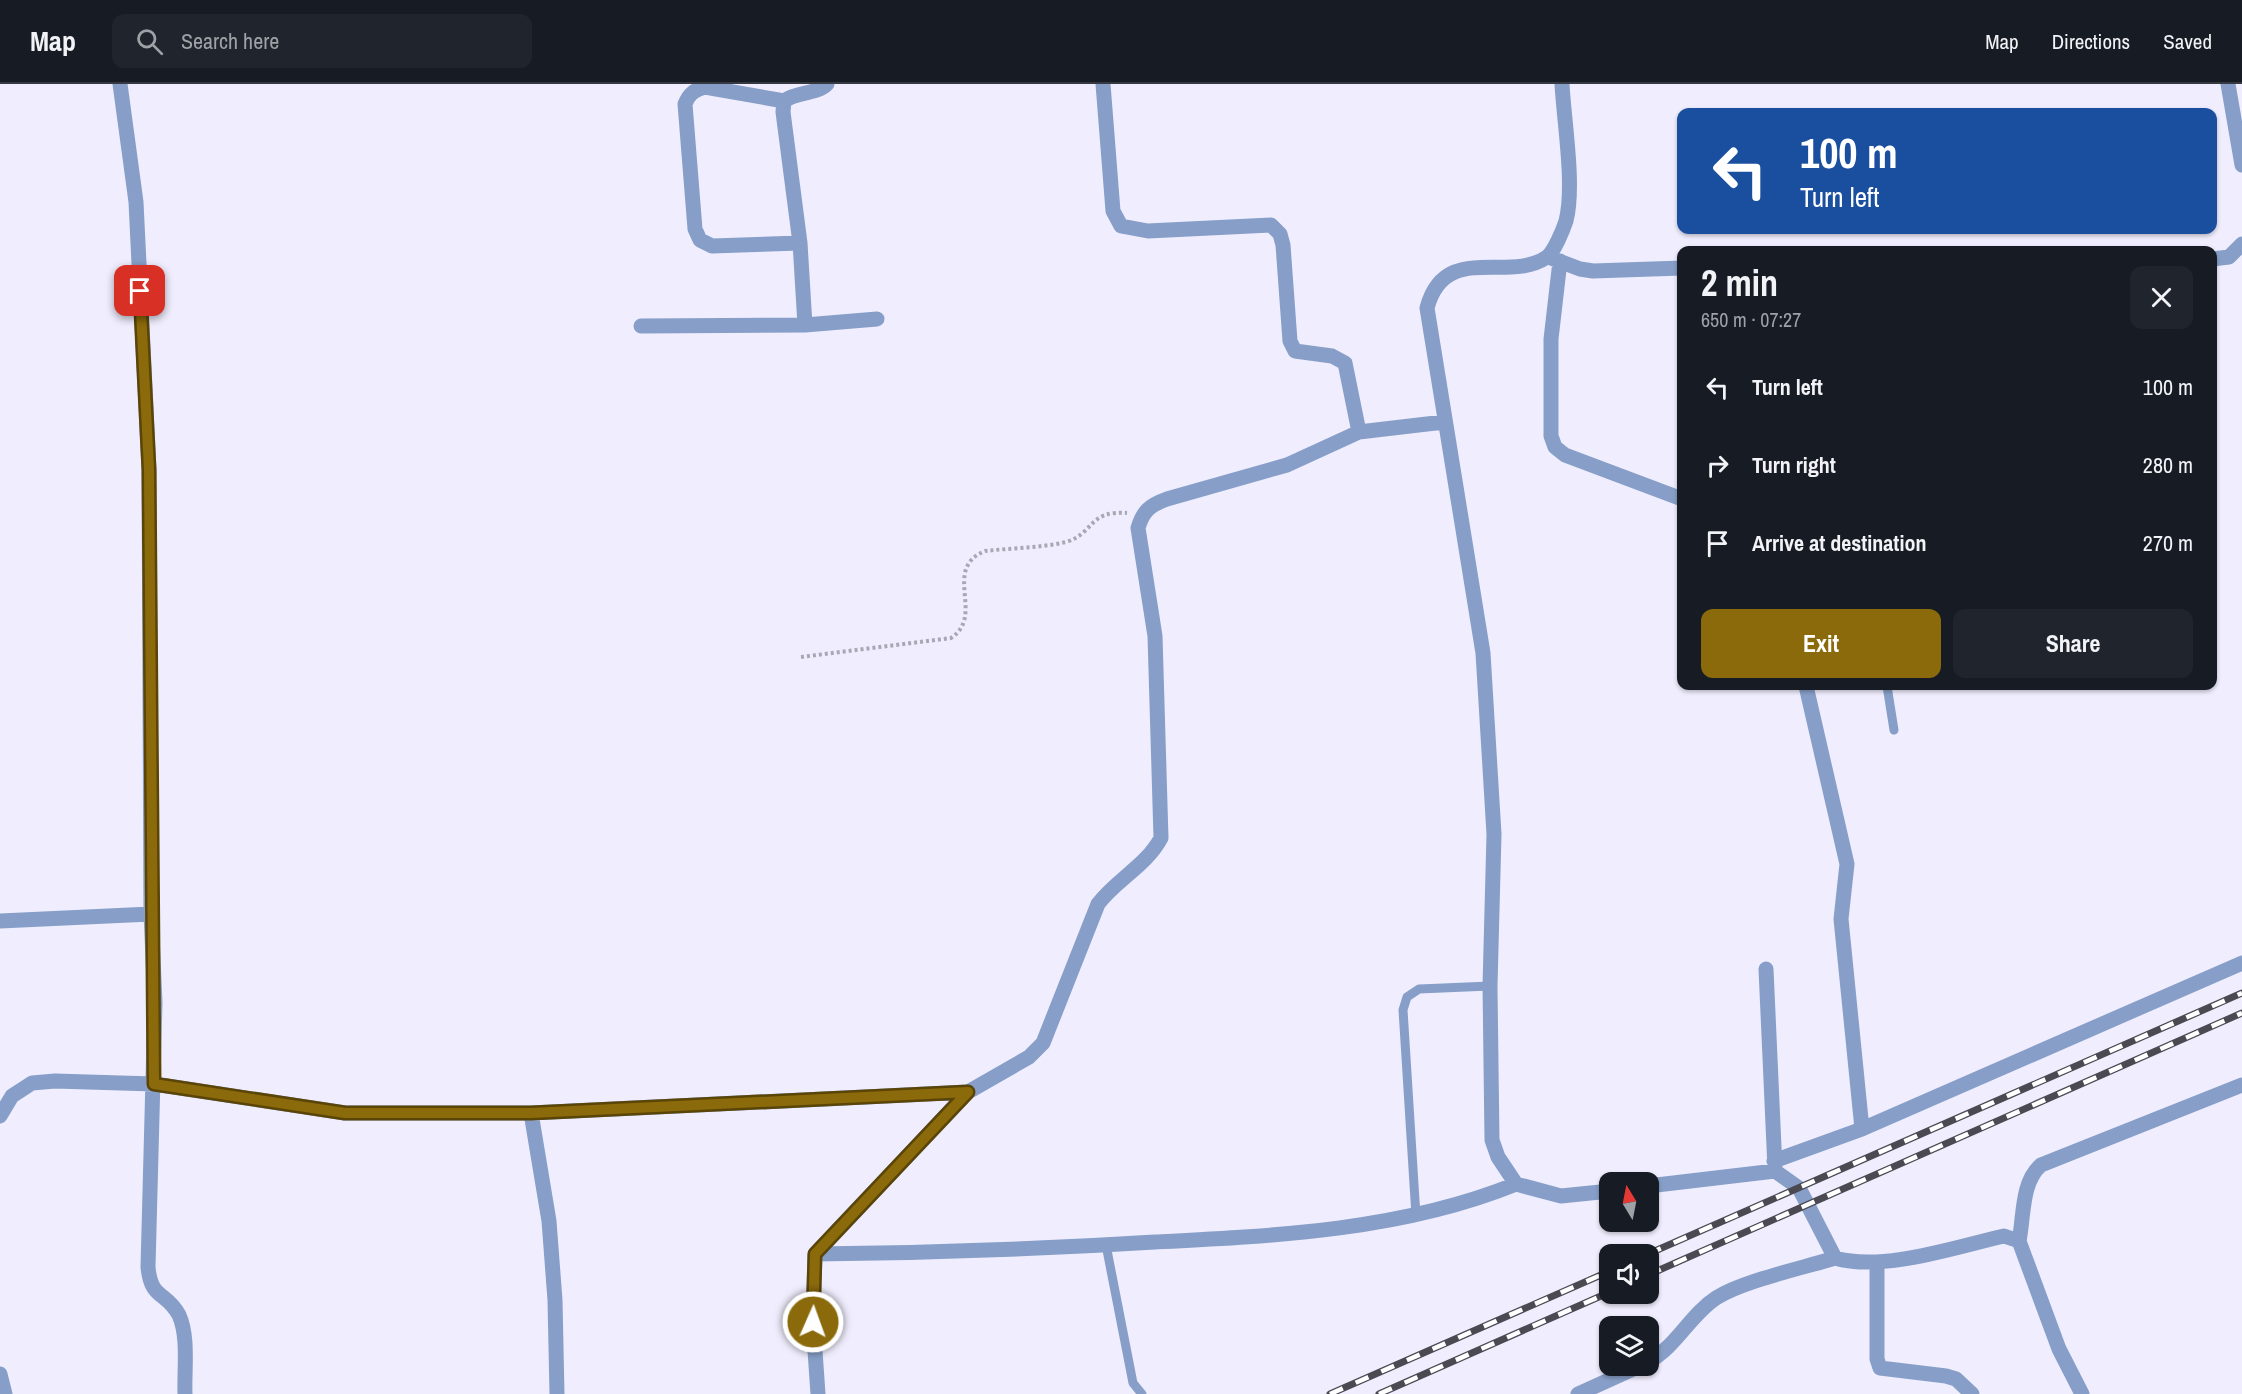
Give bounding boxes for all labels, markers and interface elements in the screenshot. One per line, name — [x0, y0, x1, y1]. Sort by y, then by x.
search box — [112, 14, 532, 68]
text: Map — [30, 22, 76, 60]
icon: search — [133, 25, 166, 58]
text: Search here — [181, 26, 279, 56]
text: Map — [1985, 27, 2019, 56]
text: Directions — [2052, 27, 2130, 56]
text: Saved — [2163, 27, 2212, 56]
text: 100 m — [1800, 125, 1898, 181]
icon: left — [1701, 132, 1779, 210]
text: Turn left — [1800, 179, 1879, 215]
text: 2 min — [1701, 259, 1778, 307]
pin — [114, 265, 165, 316]
button: close — [2130, 266, 2193, 329]
icon: arrive — [123, 274, 156, 307]
text: 650 m · 07:27 — [1701, 306, 1801, 333]
icon: left — [1701, 371, 1734, 404]
text: Turn left — [1752, 372, 1823, 402]
text: 100 m — [2143, 372, 2193, 402]
icon: right — [1701, 449, 1734, 482]
text: Turn right — [1752, 450, 1836, 480]
text: 280 m — [2143, 450, 2193, 480]
icon: arrive — [1701, 527, 1734, 560]
text: Arrive at destination — [1752, 528, 1926, 558]
text: 270 m — [2143, 528, 2193, 558]
button: Exit — [1701, 609, 1941, 678]
button: Share — [1953, 609, 2193, 678]
north arrow — [1599, 1172, 1659, 1232]
map controls — [1599, 1172, 1659, 1376]
button: sound — [1599, 1244, 1659, 1304]
position arrow — [781, 1290, 845, 1354]
button: layers — [1599, 1316, 1659, 1376]

